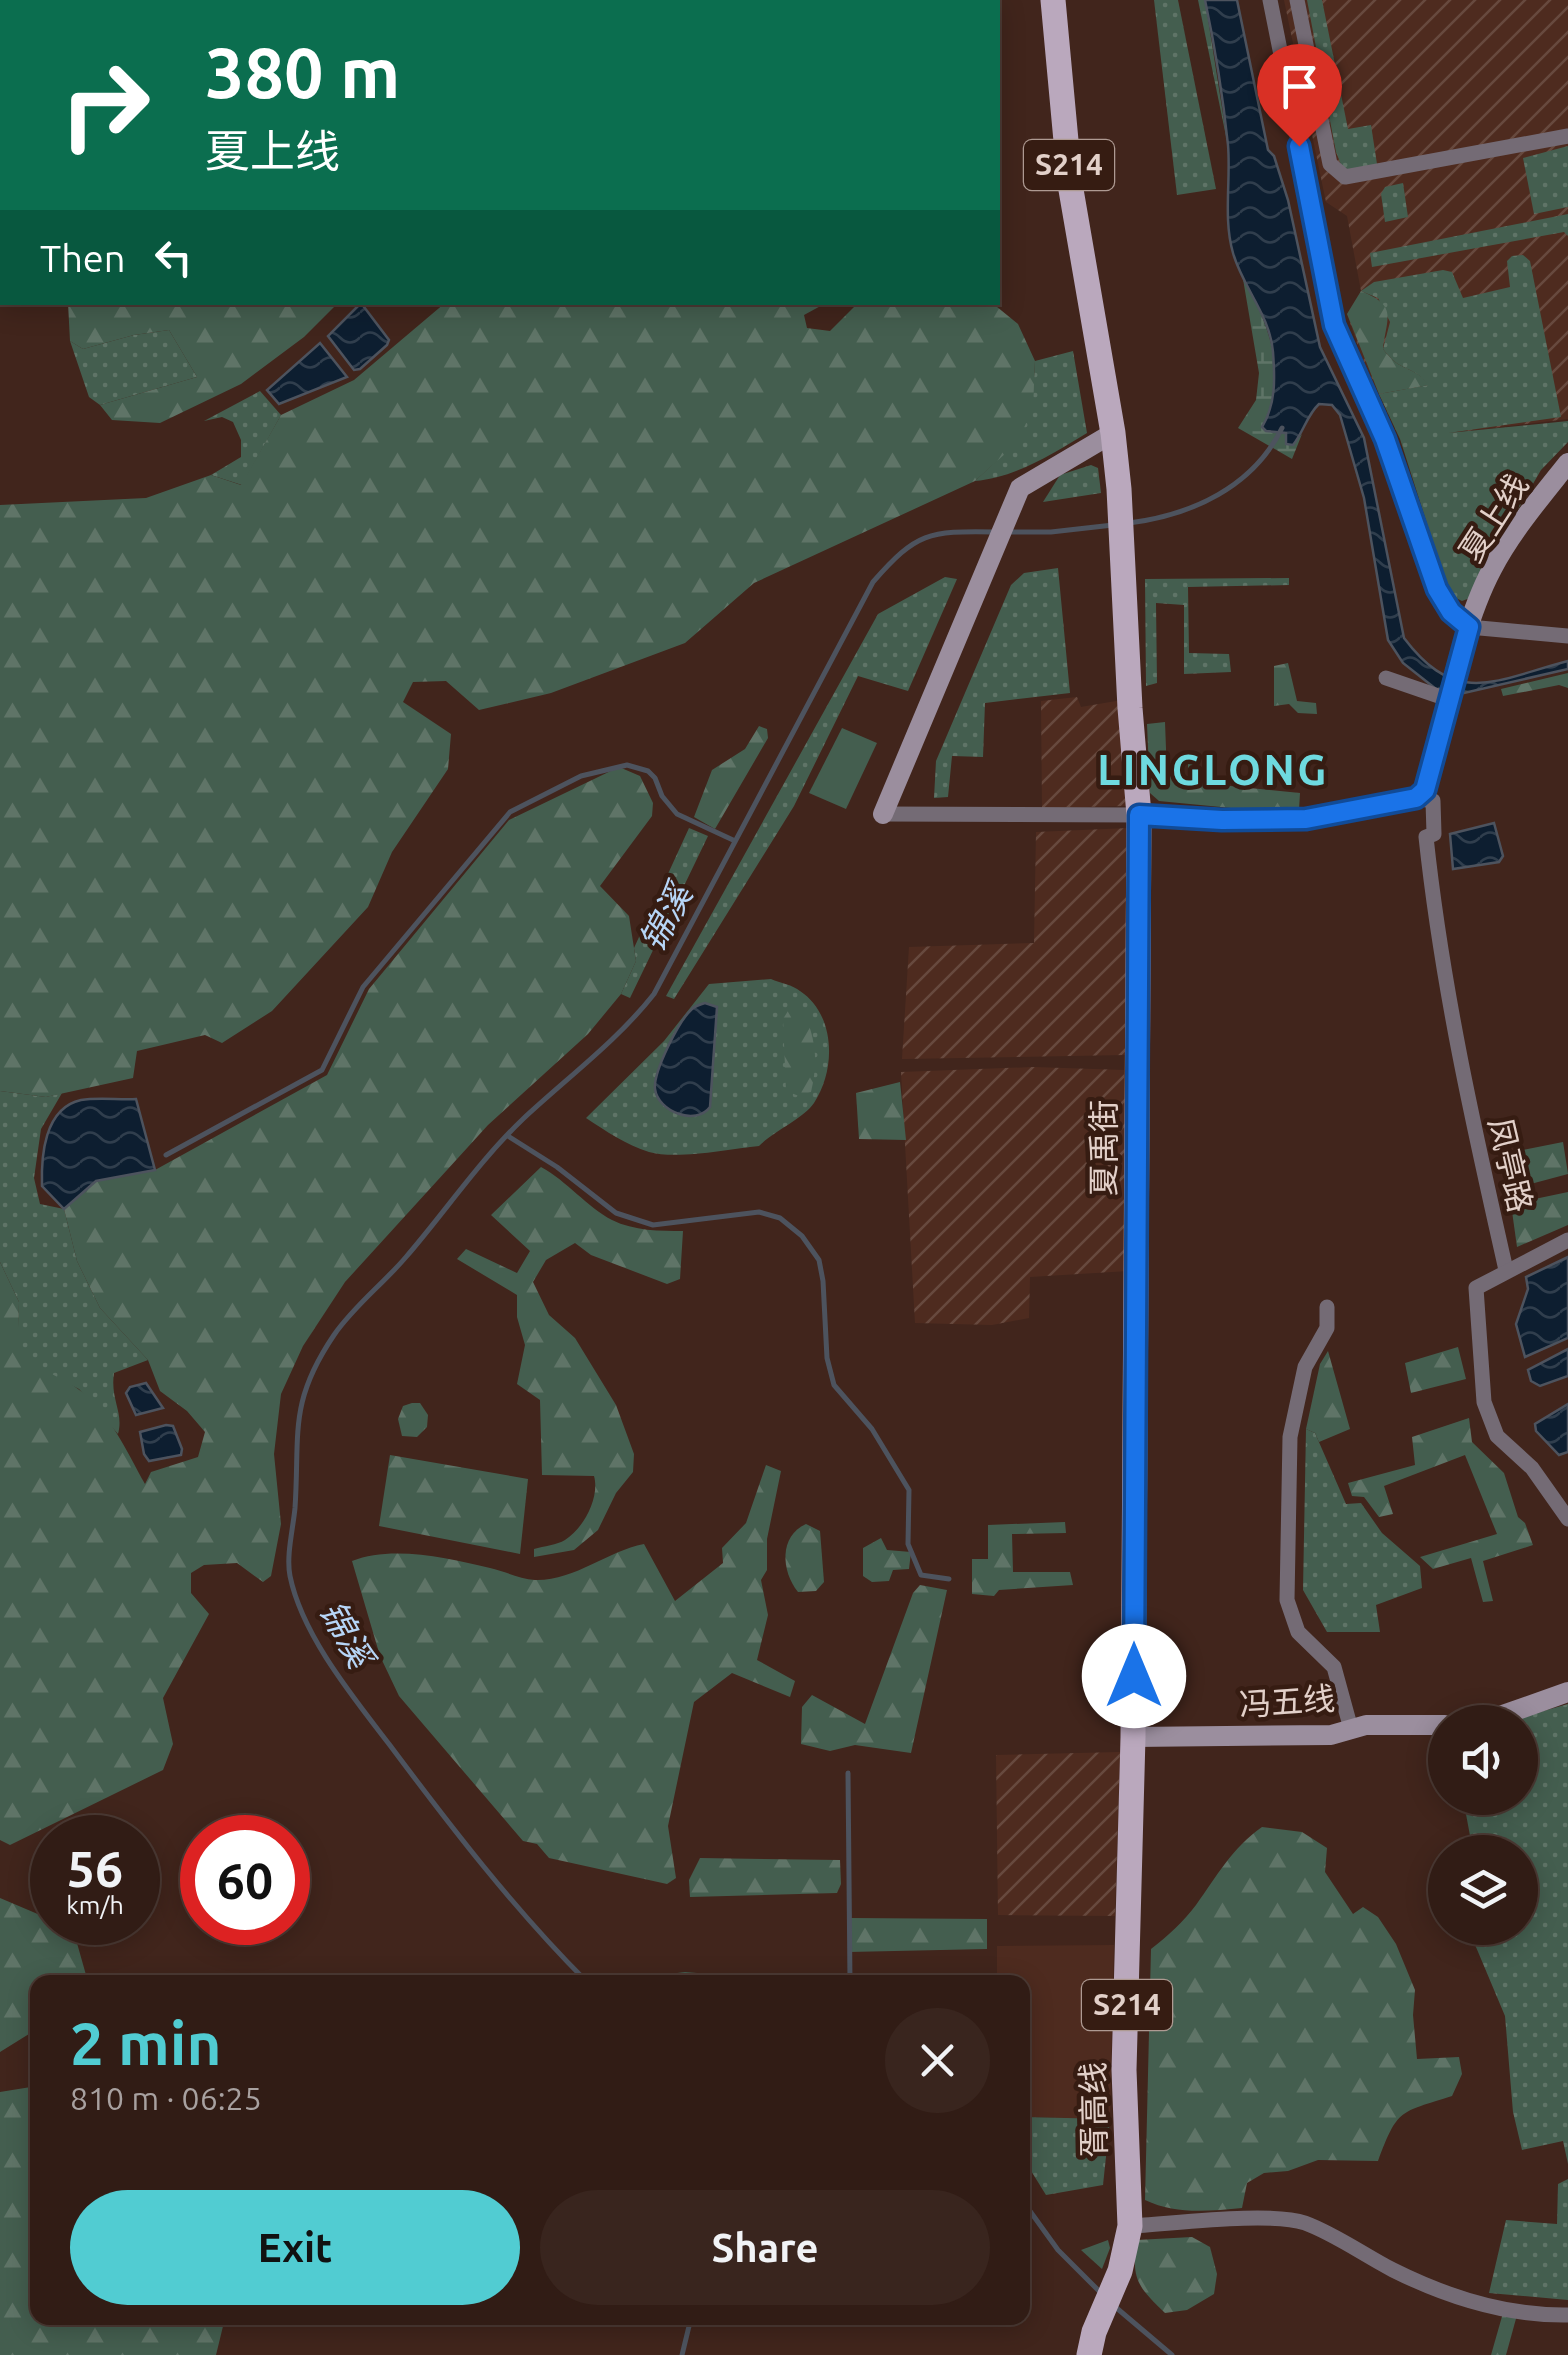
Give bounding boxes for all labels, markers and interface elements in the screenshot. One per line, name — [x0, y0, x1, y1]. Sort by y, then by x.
text: 380 m — [205, 33, 400, 111]
icon: right — [40, 40, 170, 170]
pin — [1257, 44, 1342, 147]
icon: arrive — [1272, 59, 1327, 114]
text: 夏上线 — [205, 125, 340, 176]
road number: S214 — [1024, 140, 1114, 190]
icon: left — [146, 230, 201, 285]
text: Then — [40, 237, 126, 279]
street label: 夏上线 — [1452, 467, 1534, 568]
district label: LINGLONG — [1097, 746, 1329, 793]
water label: 锦溪 — [631, 874, 701, 958]
street label: 夏禹街 — [1085, 1100, 1121, 1196]
street label: 凤亭路 — [1483, 1114, 1539, 1216]
water label: 锦溪 — [312, 1593, 383, 1677]
position arrow — [1082, 1624, 1186, 1728]
street label: 冯五线 — [1238, 1680, 1336, 1722]
map controls — [1428, 1705, 1538, 1945]
button: sound — [1428, 1705, 1538, 1815]
speed limit sign: 60 — [180, 1815, 310, 1945]
button: layers — [1428, 1835, 1538, 1945]
text: 56 — [67, 1840, 123, 1896]
text: km/h — [66, 1891, 124, 1919]
road number: S214 — [1082, 1980, 1172, 2030]
button: close — [885, 2008, 990, 2113]
text: 2 min — [70, 2009, 222, 2076]
street label: 胥高线 — [1074, 2062, 1112, 2158]
text: 810 m · 06:25 — [70, 2080, 262, 2116]
button: Exit — [70, 2190, 520, 2305]
button: Share — [540, 2190, 990, 2305]

